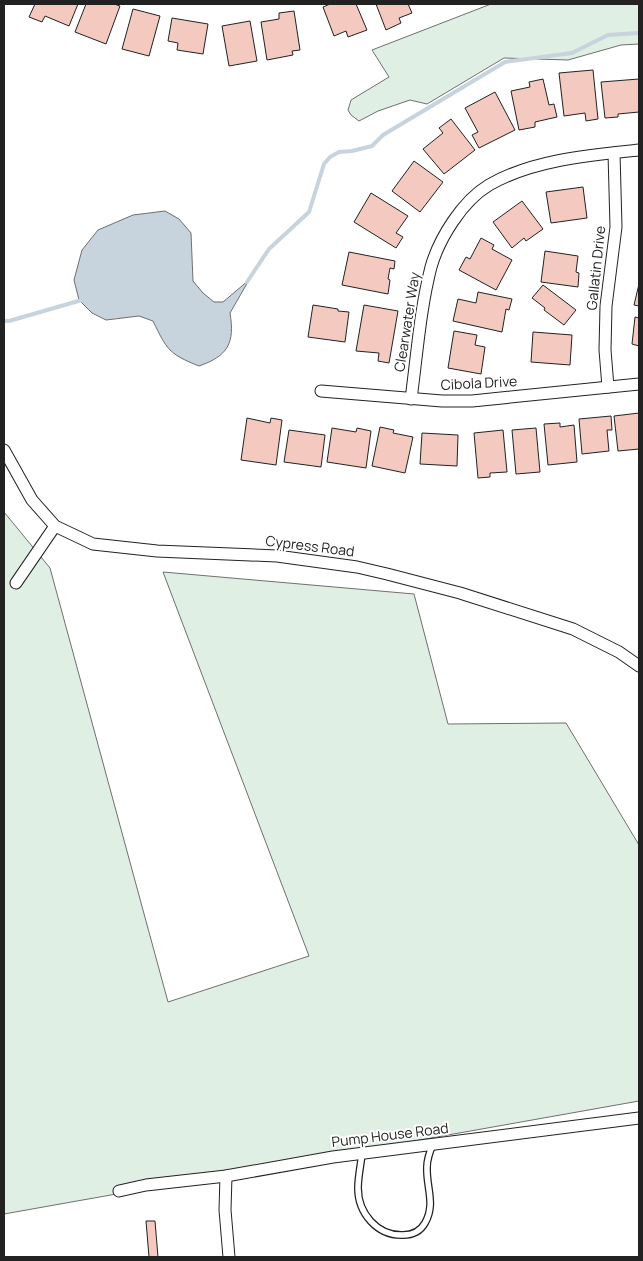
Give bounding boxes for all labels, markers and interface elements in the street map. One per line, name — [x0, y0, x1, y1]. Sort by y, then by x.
street label: Gallatin Drive — [582, 225, 609, 311]
street label: Clearwater Way — [389, 270, 424, 373]
street label: Cibola Drive — [440, 371, 518, 394]
street label: Cypress Road — [265, 531, 356, 560]
street label: Pump House Road — [331, 1118, 449, 1151]

